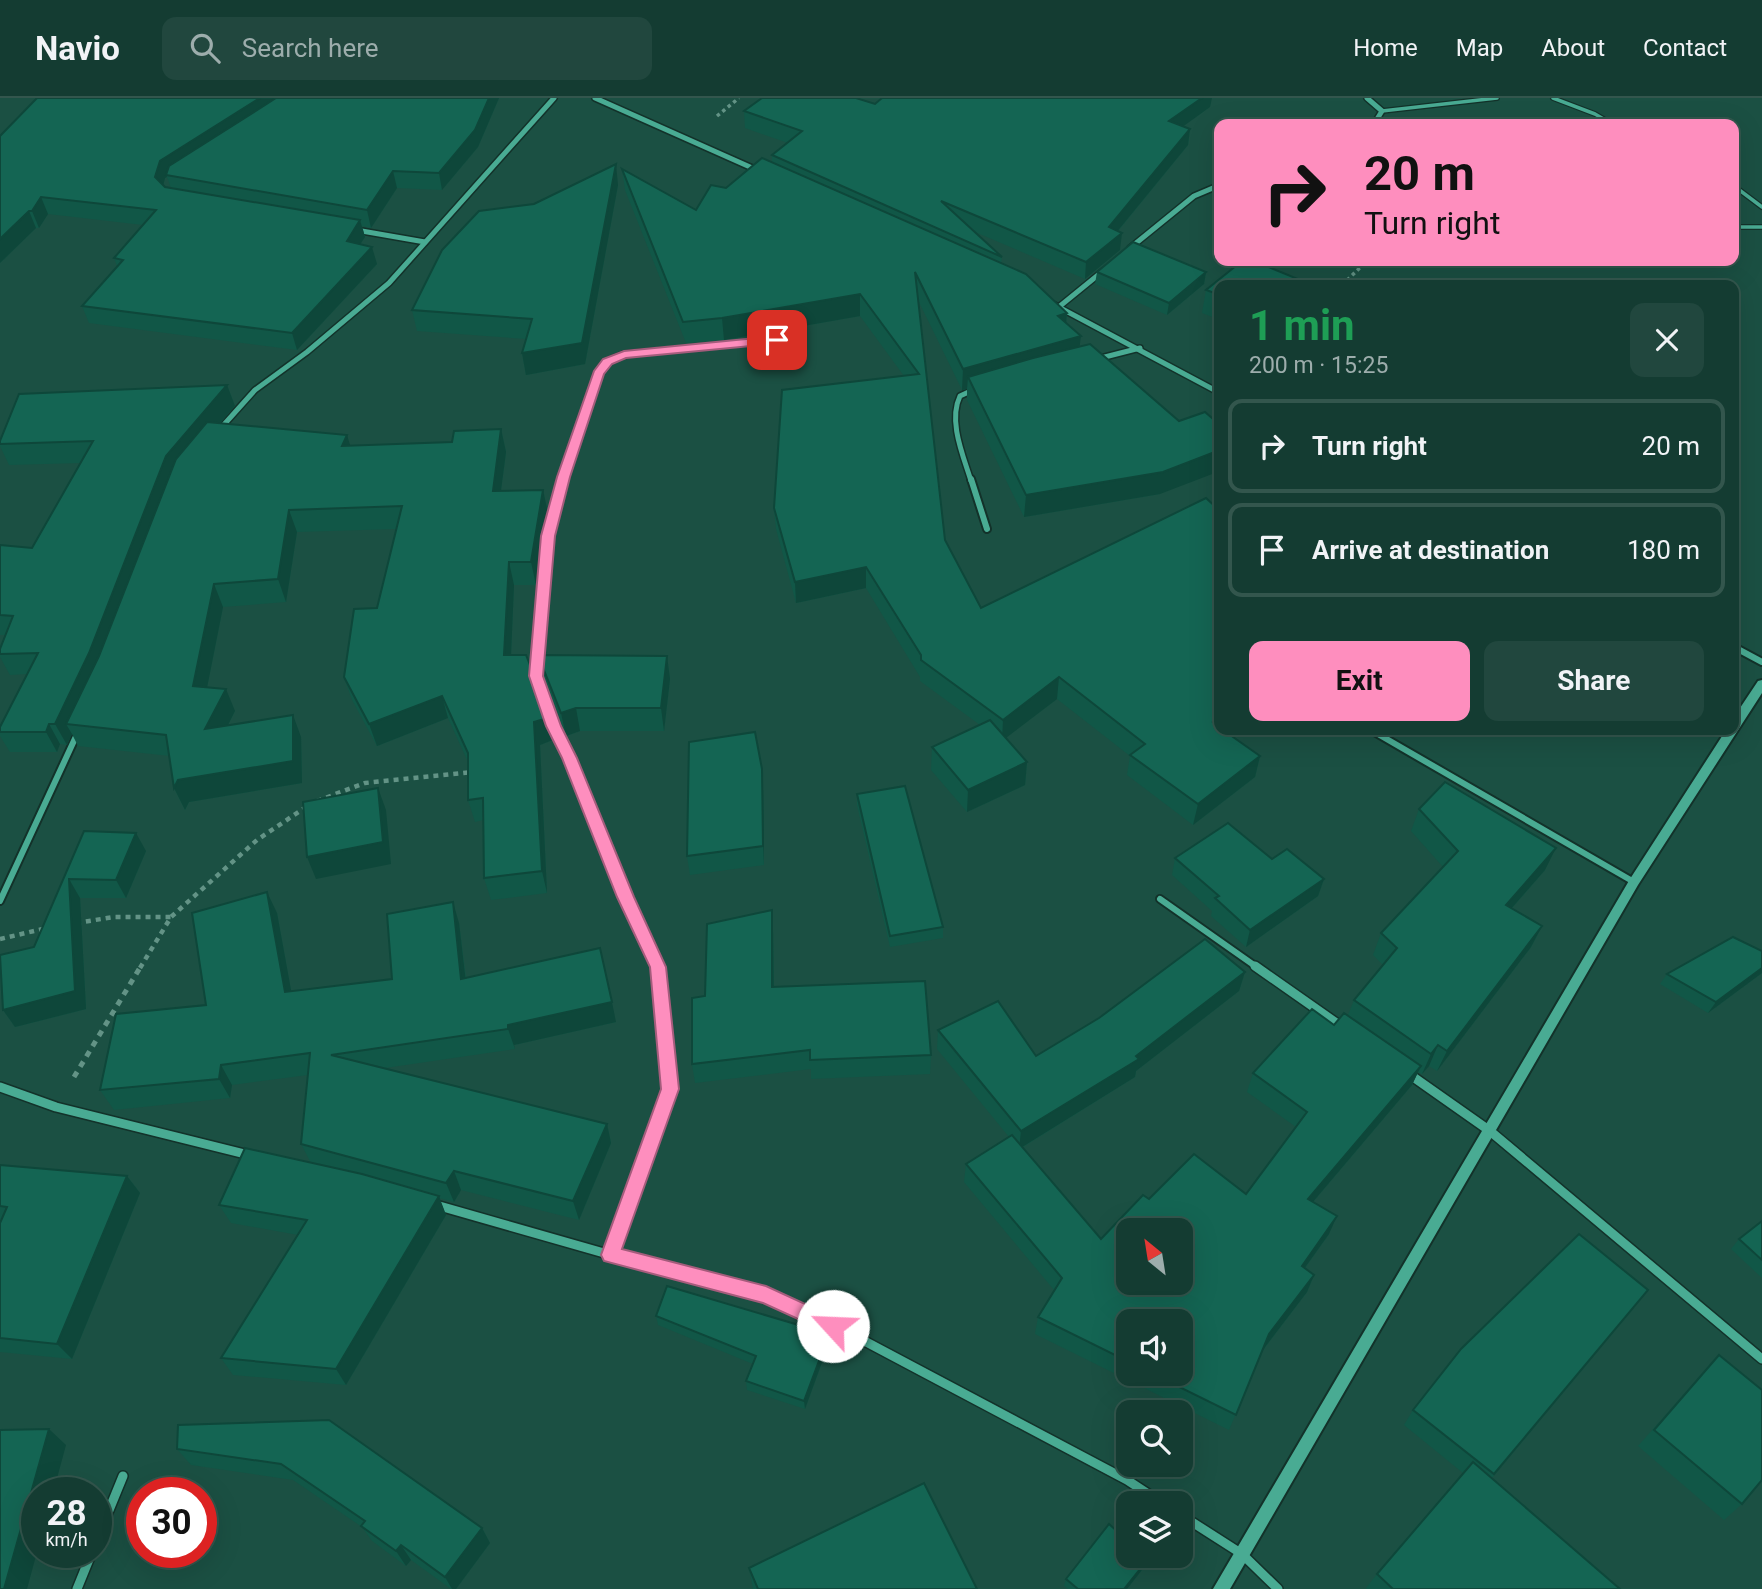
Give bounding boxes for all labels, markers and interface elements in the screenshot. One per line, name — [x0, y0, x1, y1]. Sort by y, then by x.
search box — [162, 17, 652, 80]
text: Navio — [35, 29, 120, 68]
icon: search — [186, 29, 224, 67]
text: Search here — [242, 33, 379, 63]
text: Home — [1353, 34, 1418, 62]
text: Map — [1456, 34, 1503, 62]
text: About — [1541, 34, 1605, 62]
text: Contact — [1643, 34, 1727, 62]
text: 20 m — [1364, 145, 1475, 202]
icon: right — [1249, 147, 1340, 238]
text: Turn right — [1364, 204, 1500, 242]
text: 1 min — [1249, 301, 1355, 350]
button: close — [1630, 303, 1704, 377]
pin — [747, 310, 807, 370]
icon: arrive — [758, 321, 796, 359]
text: 200 m · 15:25 — [1249, 352, 1388, 379]
icon: right — [1253, 427, 1291, 465]
text: Turn right — [1312, 431, 1427, 461]
text: 20 m — [1642, 431, 1700, 461]
icon: arrive — [1253, 531, 1291, 569]
text: Arrive at destination — [1312, 535, 1549, 565]
text: 180 m — [1627, 535, 1700, 565]
button: Exit — [1249, 641, 1470, 721]
button: Share — [1484, 641, 1704, 721]
north arrow — [1116, 1218, 1194, 1295]
map controls — [1116, 1218, 1193, 1568]
position arrow — [796, 1289, 870, 1363]
button: sound — [1116, 1309, 1193, 1386]
button: search — [1116, 1400, 1193, 1477]
speed limit sign: 30 — [126, 1477, 217, 1568]
button: layers — [1116, 1491, 1193, 1568]
text: 28 — [46, 1493, 87, 1534]
text: km/h — [45, 1529, 88, 1550]

